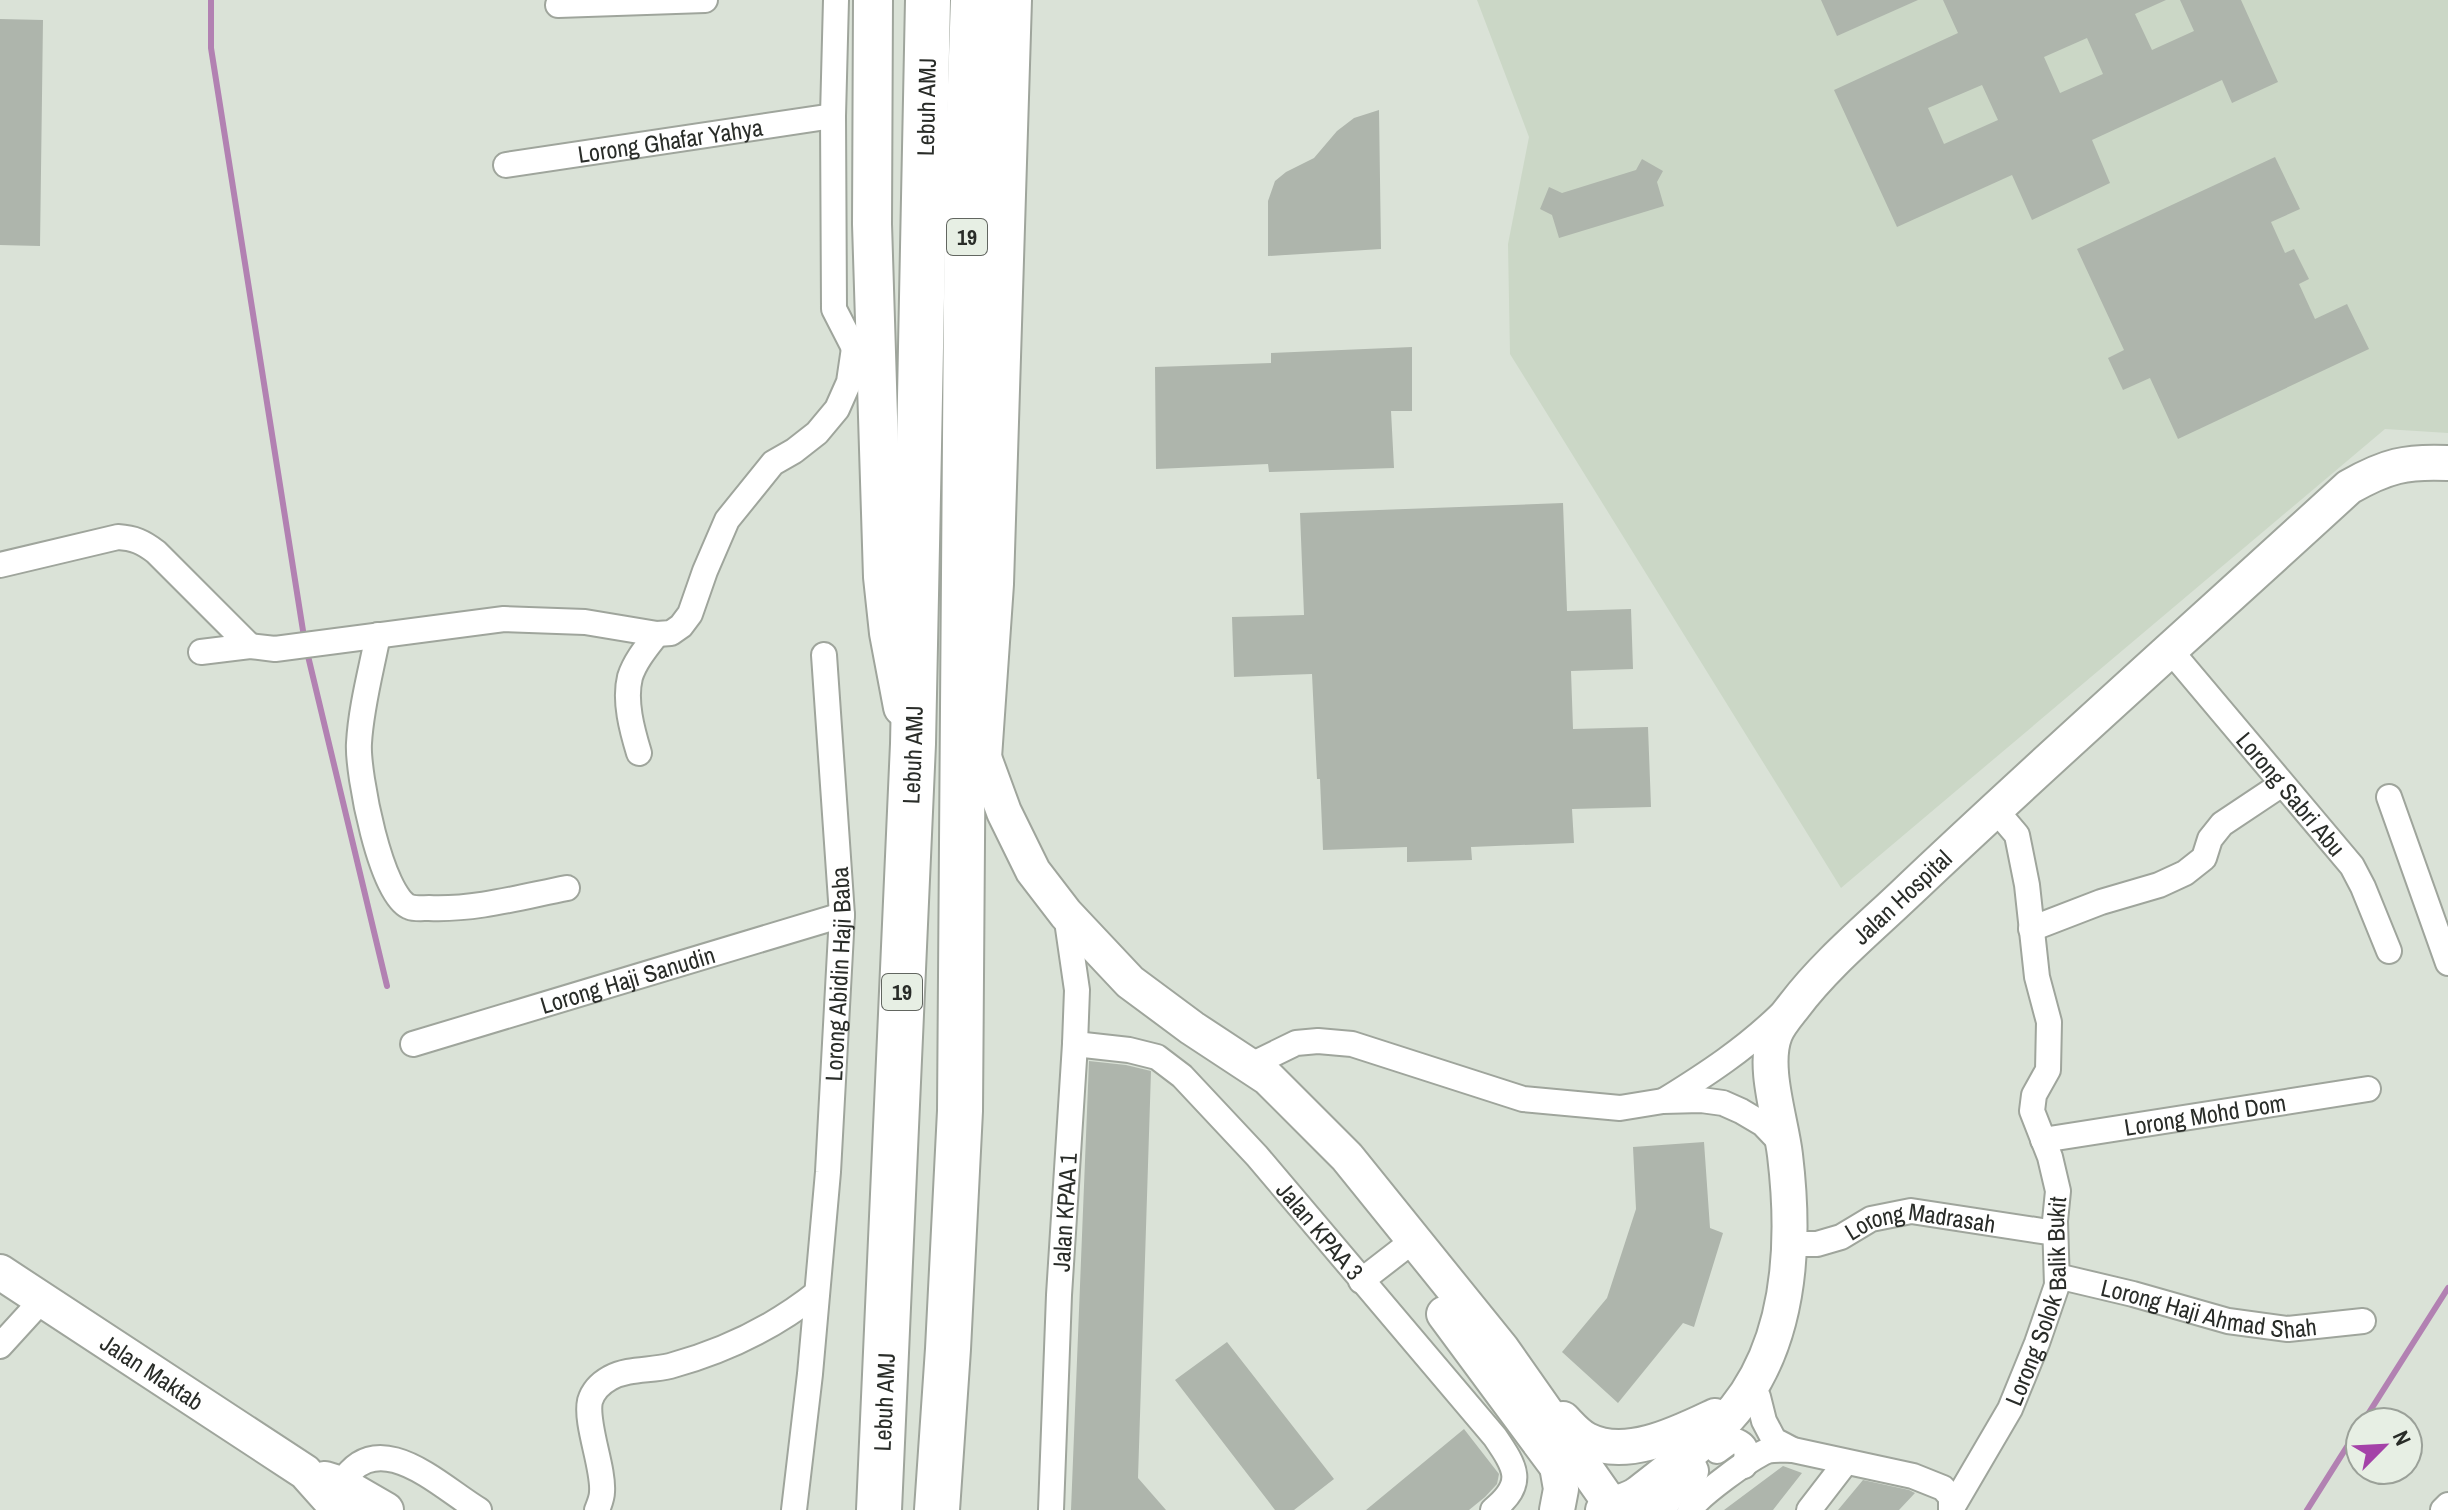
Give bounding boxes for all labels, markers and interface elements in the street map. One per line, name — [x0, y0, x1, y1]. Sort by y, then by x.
street label: Lebuh AMJ — [909, 57, 943, 156]
street label: Lorong Ghafar Yahya — [576, 111, 765, 170]
road number: 19 — [947, 219, 987, 255]
street label: Lebuh AMJ — [894, 705, 930, 805]
street label: Lorong Sabri Abu — [2229, 725, 2353, 863]
street label: Jalan Hospital — [1845, 843, 1958, 951]
street label: Lorong Abidin Haji Baba — [817, 866, 858, 1082]
street label: Lorong Haji Sanudin — [536, 938, 719, 1021]
road number: 19 — [882, 974, 922, 1010]
street label: Lorong Mohd Dom — [2122, 1086, 2288, 1143]
street label: Jalan KPAA 1 — [1045, 1152, 1084, 1273]
street label: Jalan KPAA 3 — [1269, 1175, 1371, 1286]
street label: Lorong Madrasah — [1839, 1195, 1998, 1247]
street label: Lorong Solok Balik Bukit — [1997, 1195, 2073, 1410]
street label: Lorong Haji Ahmad Shah — [2098, 1271, 2318, 1345]
street label: Jalan Maktab — [94, 1326, 210, 1417]
street label: Lebuh AMJ — [866, 1352, 902, 1452]
north arrow — [2344, 1406, 2424, 1486]
text: N — [2386, 1426, 2419, 1450]

